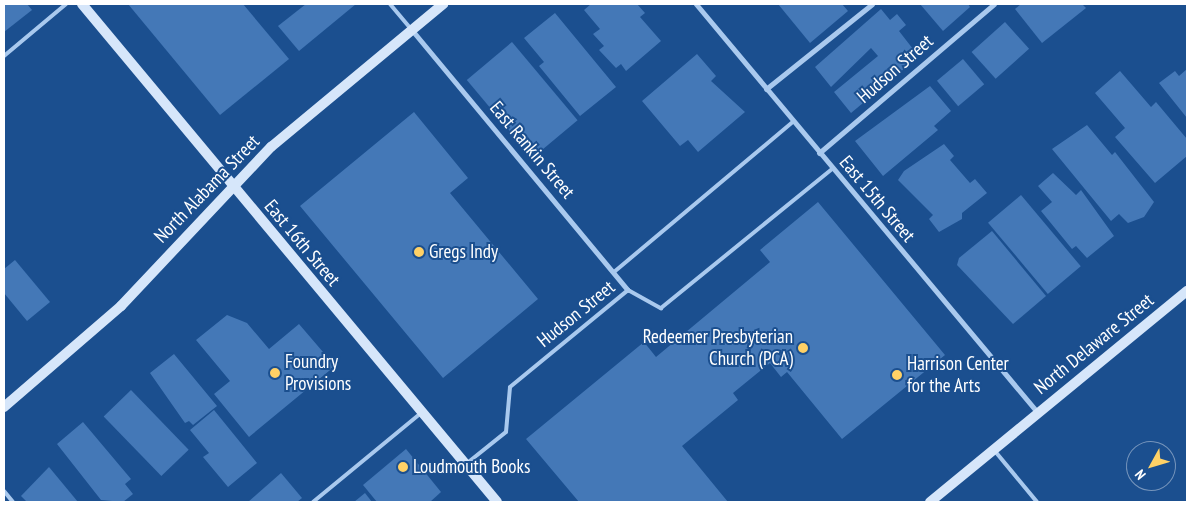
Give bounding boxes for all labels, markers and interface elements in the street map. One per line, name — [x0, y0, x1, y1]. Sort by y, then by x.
street label: Hudson Street — [852, 30, 938, 108]
street label: East Rankin Street — [485, 97, 579, 203]
street label: North Alabama Street — [150, 130, 264, 248]
street label: East 15th Street — [834, 151, 920, 247]
street label: East 16th Street — [259, 195, 345, 291]
place label: Gregs Indy — [429, 241, 498, 263]
marker: Gregs Indy — [413, 246, 425, 258]
street label: Hudson Street — [533, 276, 619, 352]
street label: North Delaware Street — [1030, 289, 1158, 399]
place label: Redeemer Presbyterian Church (PCA) — [643, 326, 793, 370]
marker: Redeemer Presbyterian Church (PCA) — [797, 342, 809, 354]
place label: Foundry Provisions — [285, 351, 351, 395]
place label: Harrison Center for the Arts — [907, 353, 1009, 397]
marker: Foundry Provisions — [269, 367, 281, 379]
marker: Harrison Center for the Arts — [891, 369, 903, 381]
north arrow — [1126, 441, 1176, 491]
place label: Loudmouth Books — [413, 456, 530, 478]
marker: Loudmouth Books — [397, 461, 409, 473]
text: N — [1131, 466, 1149, 483]

